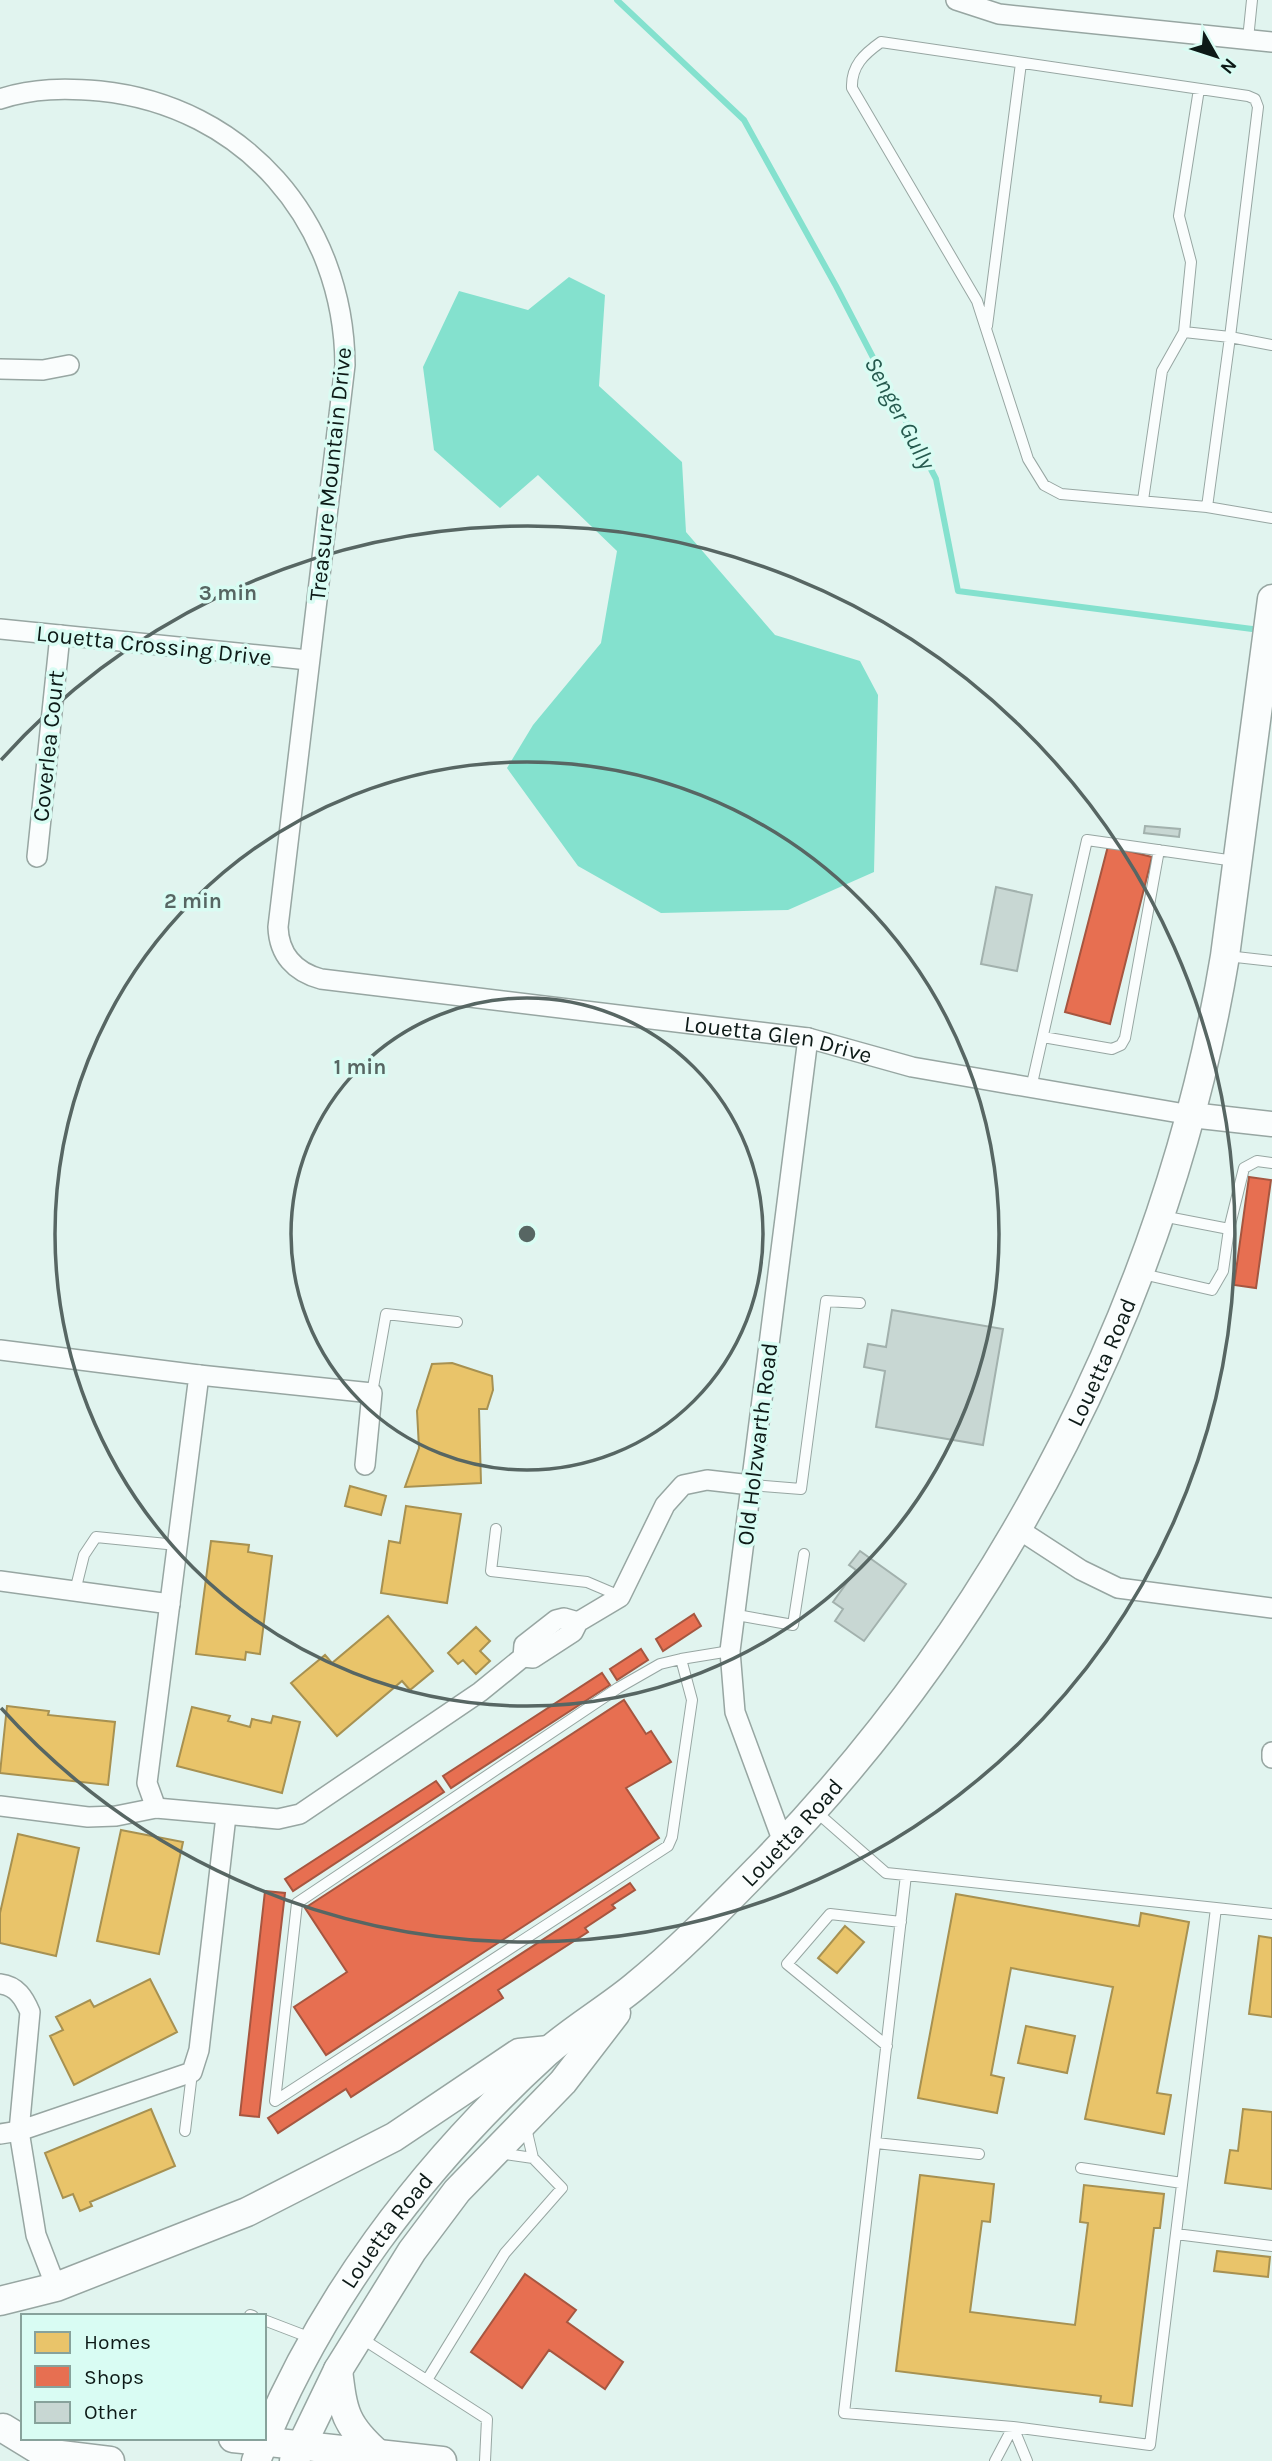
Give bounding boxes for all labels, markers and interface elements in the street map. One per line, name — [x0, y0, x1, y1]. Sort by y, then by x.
north arrow — [1181, 21, 1251, 91]
text: N — [1216, 54, 1241, 78]
street label: Treasure Mountain Drive — [304, 346, 357, 602]
water label: Senger Gully — [859, 352, 942, 475]
text: 3 min — [199, 581, 257, 605]
street label: Louetta Crossing Drive — [35, 620, 273, 671]
street label: Coverlea Court — [27, 669, 70, 823]
text: 2 min — [164, 889, 222, 913]
street label: Louetta Glen Drive — [683, 1010, 875, 1069]
text: 1 min — [334, 1055, 386, 1079]
centre of rings — [515, 1222, 539, 1246]
street label: Louetta Road — [1061, 1294, 1142, 1431]
street label: Old Holzwarth Road — [732, 1341, 783, 1547]
street label: Louetta Road — [736, 1773, 849, 1892]
street label: Louetta Road — [335, 2167, 439, 2294]
legend — [21, 2314, 266, 2440]
text: Homes — [84, 2330, 151, 2354]
text: Shops — [84, 2365, 144, 2389]
text: Other — [84, 2400, 137, 2424]

